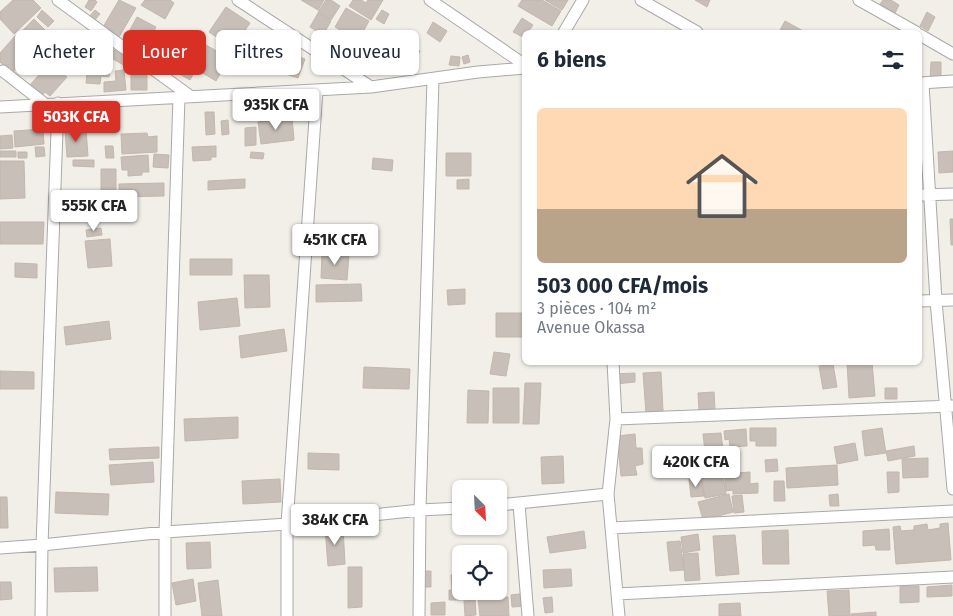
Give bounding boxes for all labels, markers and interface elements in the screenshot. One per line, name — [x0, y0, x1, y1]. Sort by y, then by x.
chip: Acheter — [15, 30, 113, 75]
chip: Louer — [123, 30, 206, 75]
chip: Filtres — [216, 30, 301, 75]
chip: Nouveau — [311, 30, 419, 75]
icon: filters — [879, 46, 907, 74]
text: 6 biens — [537, 47, 606, 73]
pin: 935K CFA — [224, 88, 328, 131]
text: 935K CFA — [243, 95, 309, 114]
pin: 503K CFA — [24, 100, 128, 143]
text: 503K CFA — [43, 107, 109, 126]
icon: home — [677, 141, 767, 231]
pin: 555K CFA — [42, 190, 146, 232]
text: 555K CFA — [61, 196, 127, 215]
pin: 451K CFA — [283, 224, 387, 266]
text: 451K CFA — [303, 230, 367, 249]
text: 503 000 CFA/mois — [537, 273, 708, 299]
text: 3 pièces · 104 m² — [537, 299, 656, 318]
text: Avenue Okassa — [537, 318, 645, 337]
pin: 420K CFA — [644, 446, 748, 488]
text: 420K CFA — [663, 452, 729, 471]
north arrow — [452, 480, 508, 535]
map controls — [452, 480, 507, 600]
pin: 384K CFA — [283, 504, 387, 546]
text: 384K CFA — [302, 510, 368, 529]
button: locate — [452, 545, 507, 600]

